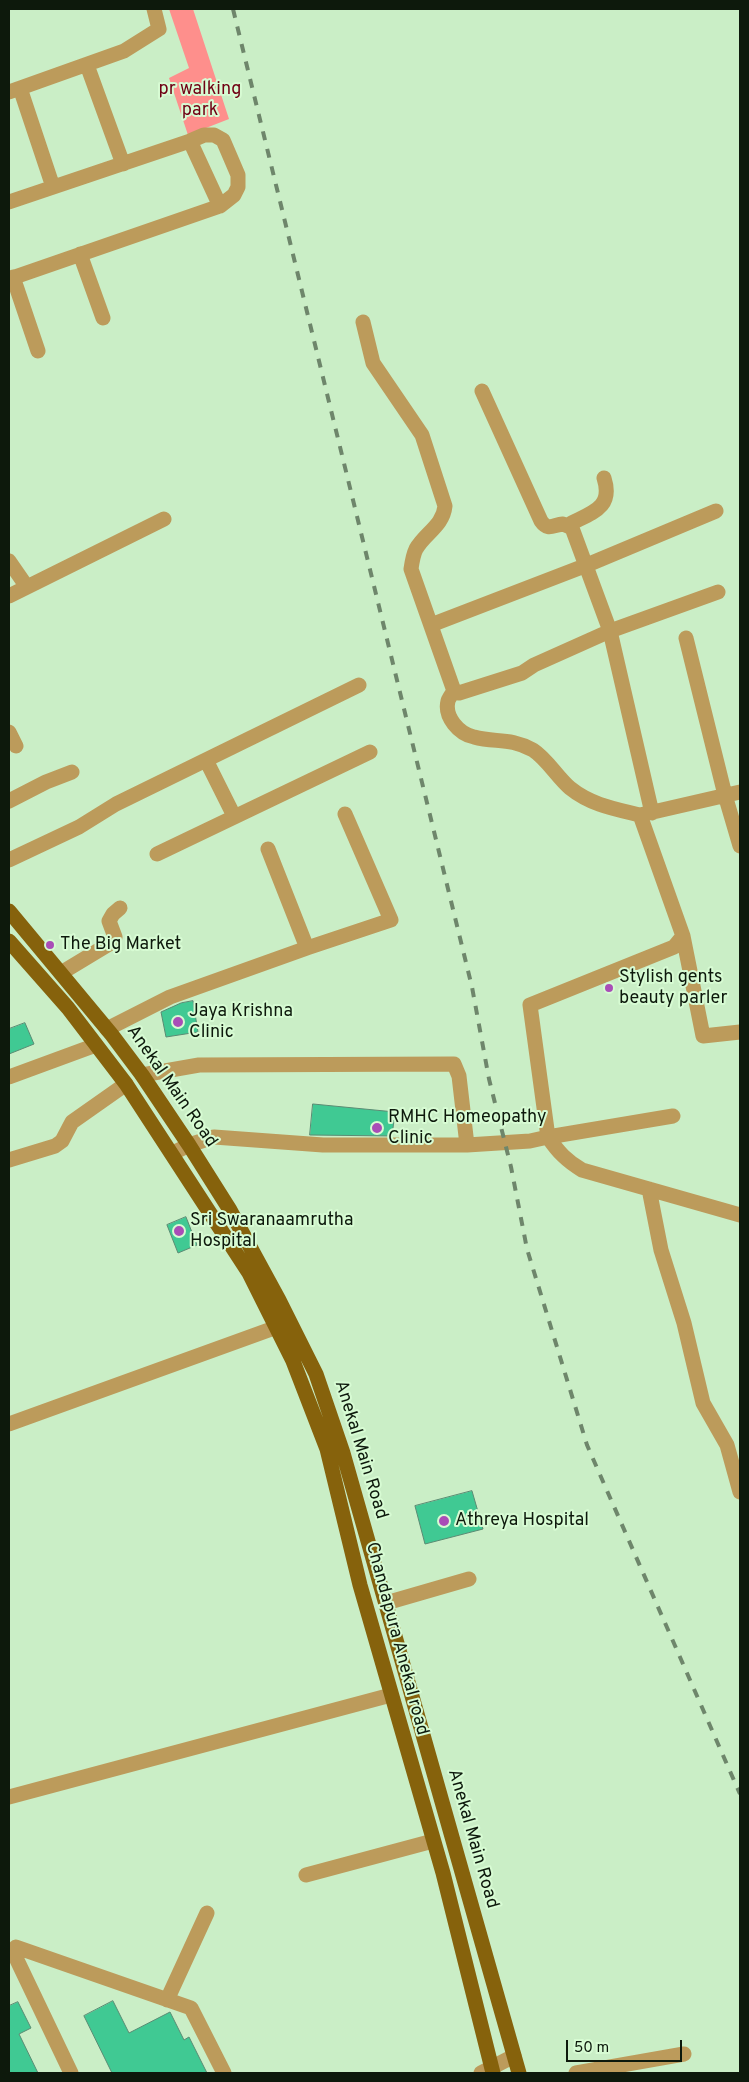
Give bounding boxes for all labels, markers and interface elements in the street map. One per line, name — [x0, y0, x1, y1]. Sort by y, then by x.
park label: pr walking park — [159, 79, 241, 122]
place label: The Big Market — [60, 934, 181, 956]
marker: The Big Market — [44, 939, 56, 951]
place label: Stylish gents beauty parler — [619, 967, 727, 1010]
marker: Stylish gents beauty parler — [603, 982, 615, 994]
place label: Jaya Krishna Clinic — [189, 1001, 293, 1044]
marker: Jaya Krishna Clinic — [171, 1015, 185, 1029]
street label: Anekal Main Road — [121, 1022, 221, 1152]
place label: RMHC Homeopathy Clinic — [388, 1107, 547, 1150]
marker: RMHC Homeopathy Clinic — [370, 1121, 384, 1135]
place label: Sri Swaranaamrutha Hospital — [190, 1210, 353, 1252]
marker: Sri Swaranaamrutha Hospital — [172, 1224, 186, 1238]
street label: Anekal Main Road — [329, 1378, 391, 1522]
place label: Athreya Hospital — [455, 1510, 589, 1532]
marker: Athreya Hospital — [437, 1514, 451, 1528]
street label: Chandapura Anekal road — [360, 1540, 432, 1738]
street label: Anekal Main Road — [442, 1767, 502, 1911]
scale bar — [569, 2030, 685, 2062]
text: 50 m — [574, 2039, 609, 2058]

